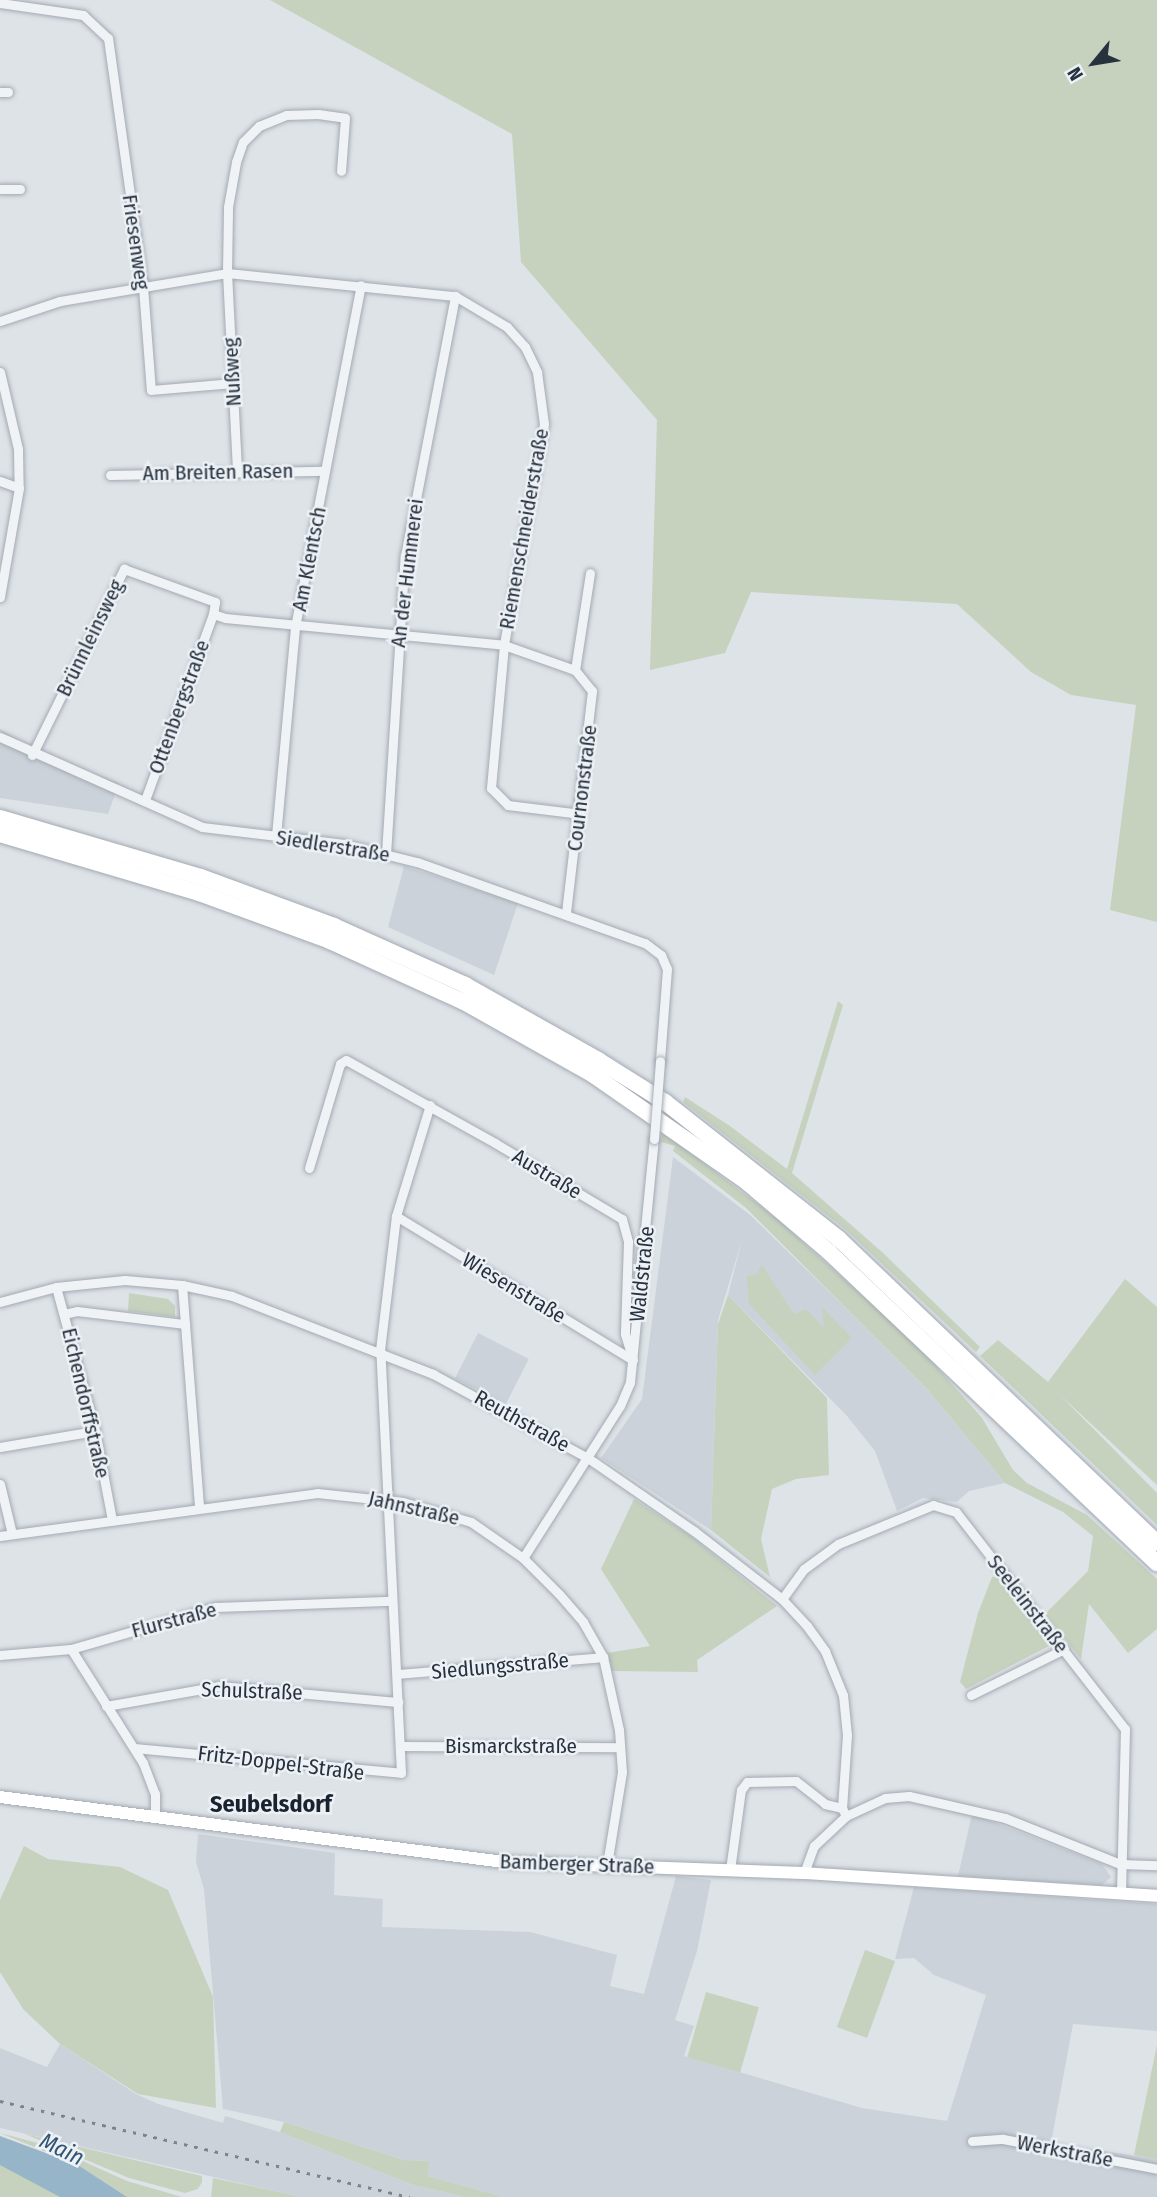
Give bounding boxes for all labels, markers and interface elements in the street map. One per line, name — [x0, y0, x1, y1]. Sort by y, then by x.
north arrow — [1059, 28, 1129, 98]
text: N — [1063, 63, 1088, 84]
street label: Friesenweg — [117, 193, 155, 291]
street label: Nußweg — [218, 337, 246, 407]
street label: Riemenschneiderstraße — [494, 427, 554, 631]
street label: Am Breiten Rasen — [142, 458, 294, 486]
street label: An der Hummerei — [385, 497, 429, 649]
street label: Am Klentsch — [287, 505, 331, 613]
street label: Brünnleinsweg — [51, 575, 129, 701]
street label: Ottenbergstraße — [143, 637, 215, 777]
street label: Cournonstraße — [562, 723, 602, 853]
street label: Siedlerstraße — [274, 825, 392, 867]
street label: Austraße — [508, 1144, 586, 1204]
street label: Waldstraße — [624, 1225, 660, 1323]
street label: Wiesenstraße — [458, 1247, 570, 1329]
street label: Eichendorffstraße — [56, 1325, 116, 1481]
street label: Reuthstraße — [470, 1385, 574, 1457]
street label: Jahnstraße — [366, 1485, 462, 1531]
street label: Seeleinstraße — [982, 1550, 1074, 1658]
street label: Flurstraße — [129, 1597, 219, 1643]
street label: Siedlungsstraße — [430, 1647, 570, 1685]
street label: Schulstraße — [201, 1677, 303, 1705]
street label: Bismarckstraße — [445, 1733, 577, 1759]
street label: Fritz-Doppel-Straße — [196, 1740, 366, 1786]
district label: Seubelsdorf — [210, 1791, 332, 1819]
street label: Bamberger Straße — [499, 1849, 655, 1879]
water label: Main — [35, 2127, 89, 2171]
street label: Werkstraße — [1015, 2129, 1115, 2173]

